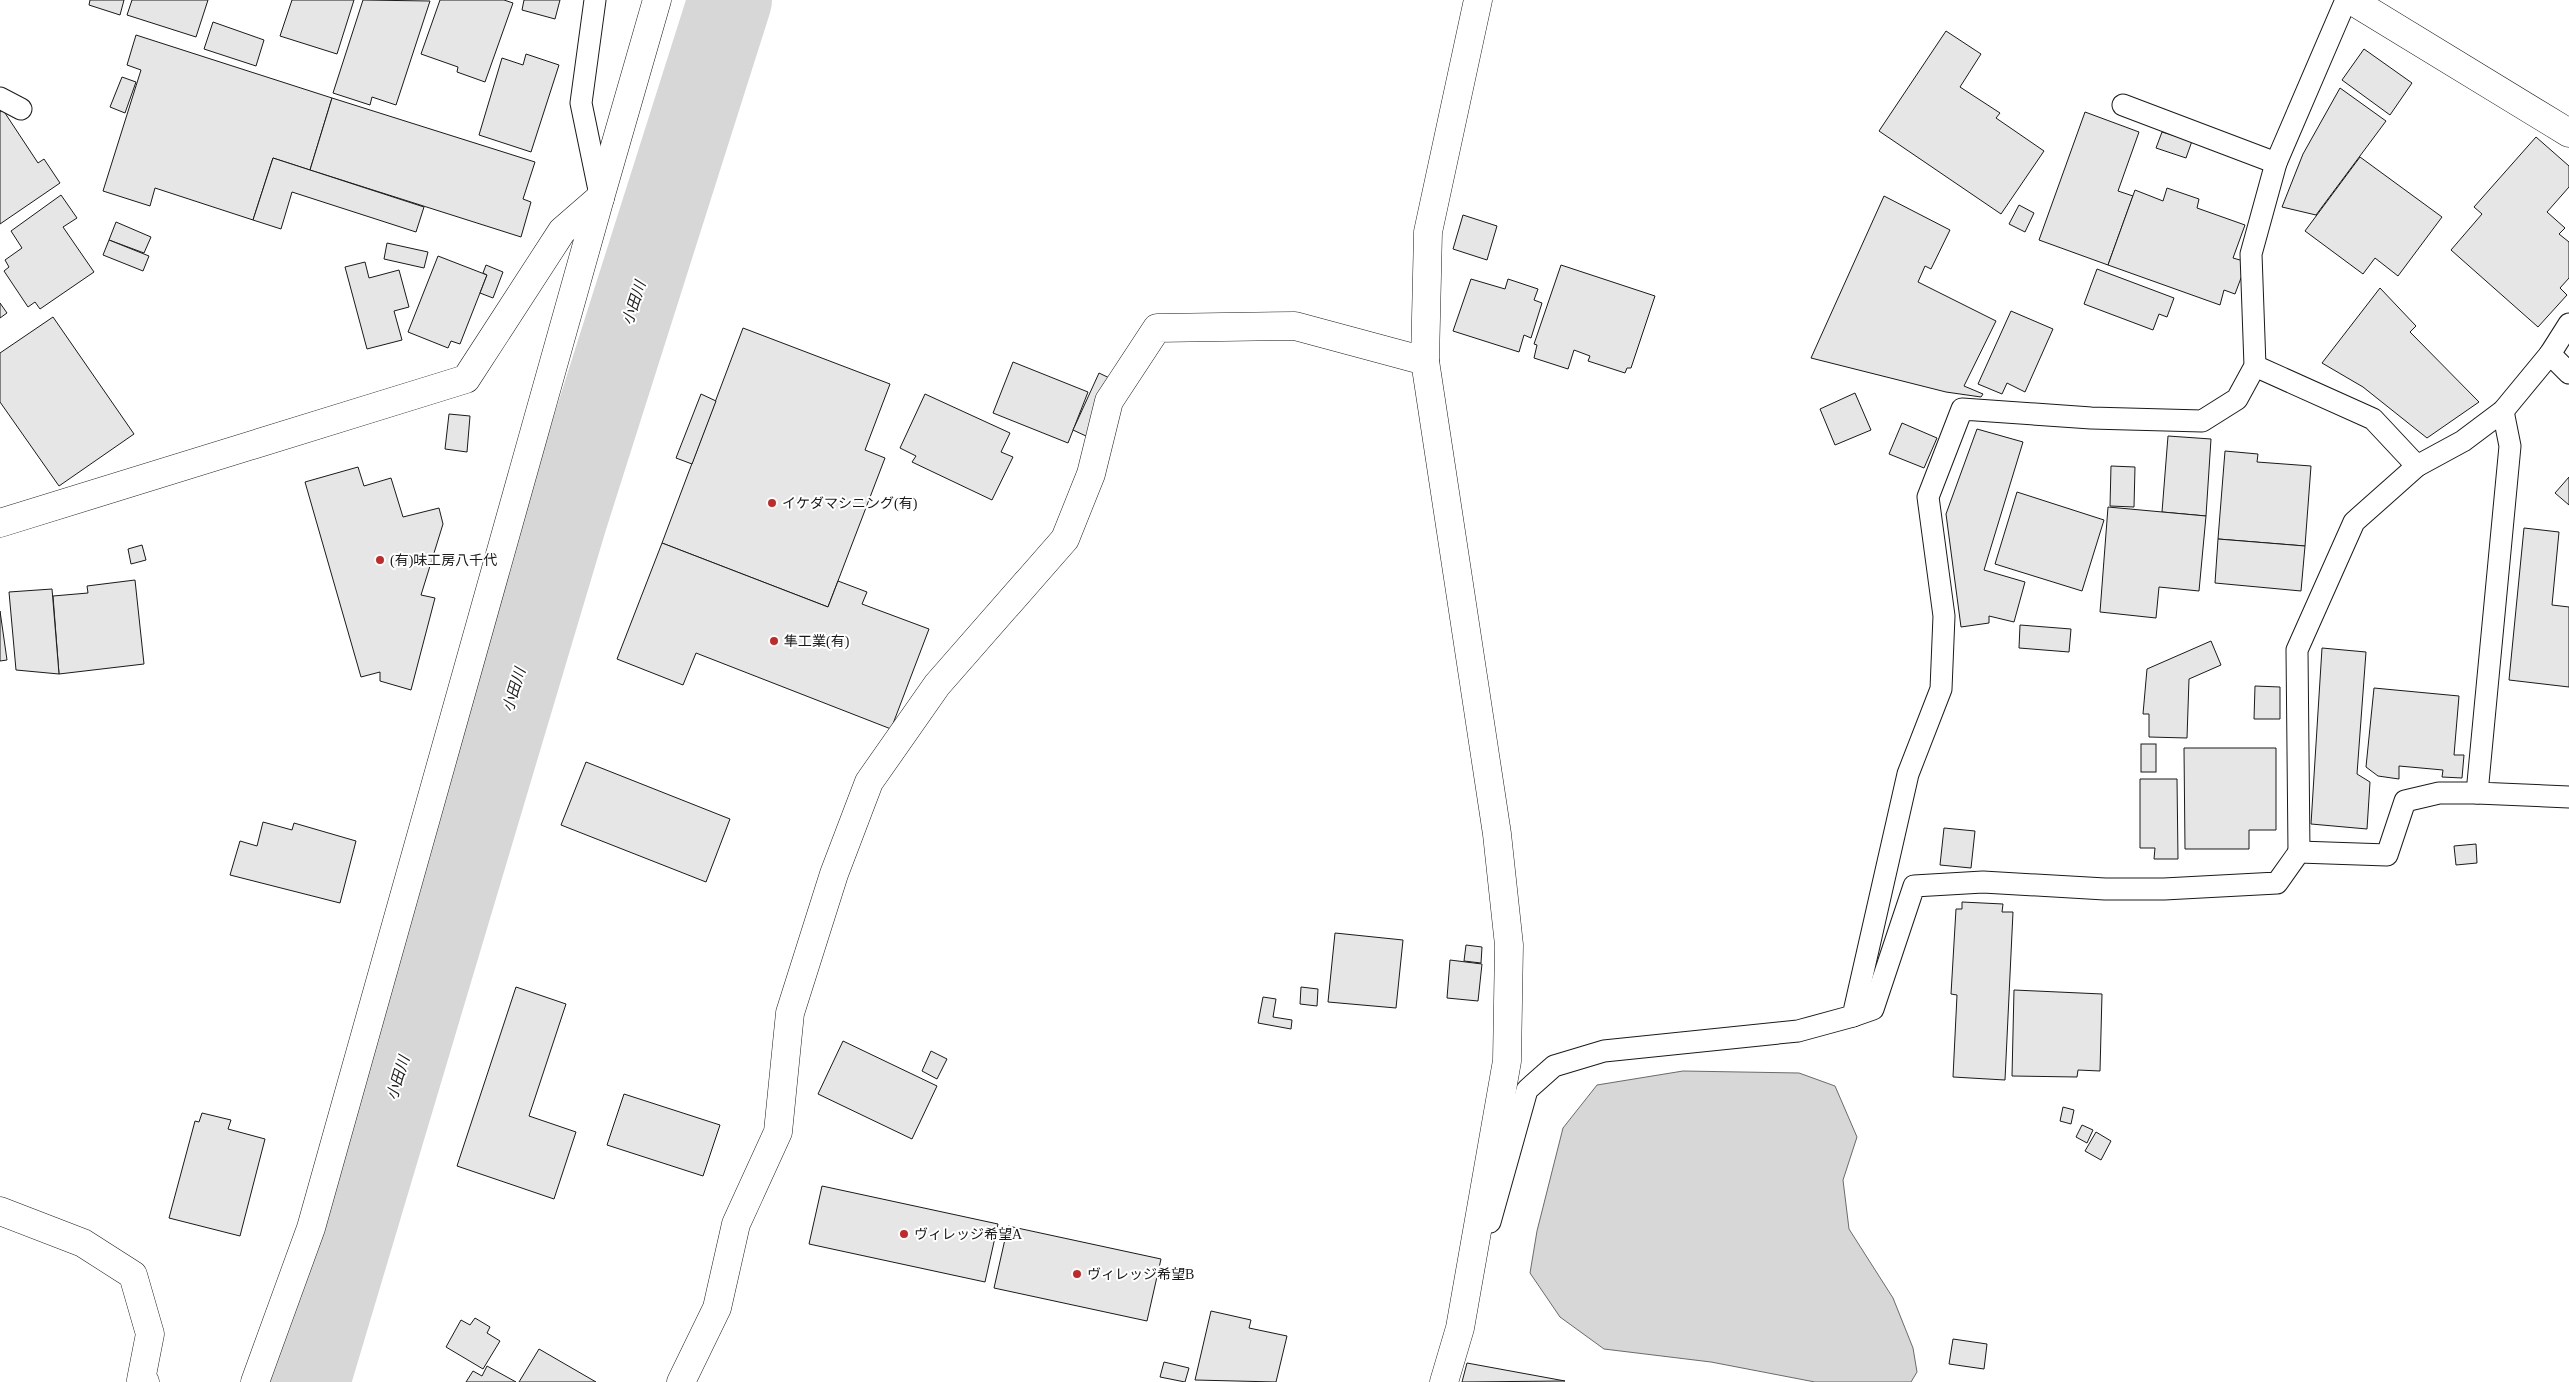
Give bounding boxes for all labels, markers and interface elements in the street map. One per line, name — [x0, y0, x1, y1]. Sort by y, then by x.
water label: 小田川 — [619, 277, 649, 327]
place label: イケダマシニング(有) — [782, 496, 918, 512]
marker: イケダマシニング(有) — [766, 497, 778, 509]
place label: (有)味工房八千代 — [390, 552, 497, 569]
marker: (有)味工房八千代 — [374, 554, 386, 566]
place label: 隼工業(有) — [784, 634, 850, 650]
marker: 隼工業(有) — [768, 635, 780, 647]
water label: 小田川 — [500, 664, 529, 714]
water label: 小田川 — [384, 1052, 413, 1102]
place label: ヴィレッジ希望A — [914, 1227, 1023, 1242]
marker: ヴィレッジ希望A — [898, 1228, 910, 1240]
place label: ヴィレッジ希望B — [1087, 1267, 1194, 1282]
marker: ヴィレッジ希望B — [1071, 1268, 1083, 1280]

